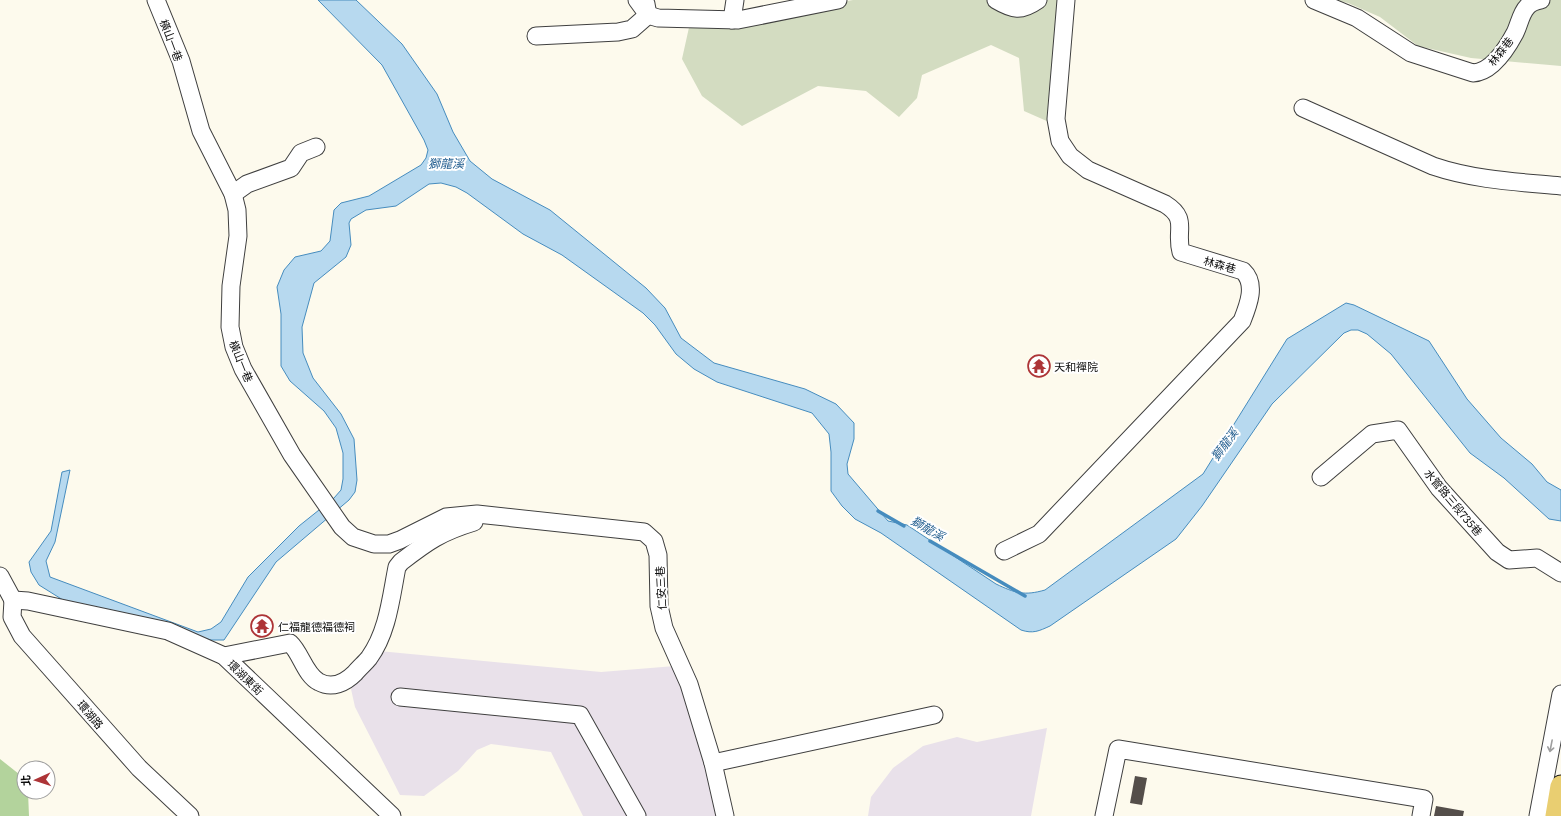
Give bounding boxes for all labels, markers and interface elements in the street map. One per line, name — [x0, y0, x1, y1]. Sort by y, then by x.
street label: 橫山一巷 — [157, 17, 187, 63]
street label: 林森巷 — [1484, 33, 1516, 69]
water label: 獅龍溪 — [428, 154, 466, 172]
street label: 林森巷 — [1202, 252, 1238, 276]
street label: 橫山一巷 — [226, 338, 258, 384]
temple icon: 天和禪院 — [1026, 353, 1052, 379]
place label: 天和禪院 — [1054, 358, 1098, 374]
water label: 獅龍溪 — [1206, 423, 1243, 464]
street label: 水管路三段735巷 — [1421, 465, 1487, 539]
water label: 獅龍溪 — [908, 511, 950, 546]
street label: 仁安三巷 — [651, 566, 669, 610]
temple icon: 仁福龍德福德祠 — [249, 613, 275, 639]
place label: 仁福龍德福德祠 — [278, 618, 355, 634]
street label: 環湖東街 — [225, 656, 267, 698]
street label: 環湖路 — [74, 696, 108, 732]
one-way arrow — [1547, 740, 1555, 753]
north arrow — [16, 760, 56, 800]
text: 北 — [17, 775, 33, 786]

